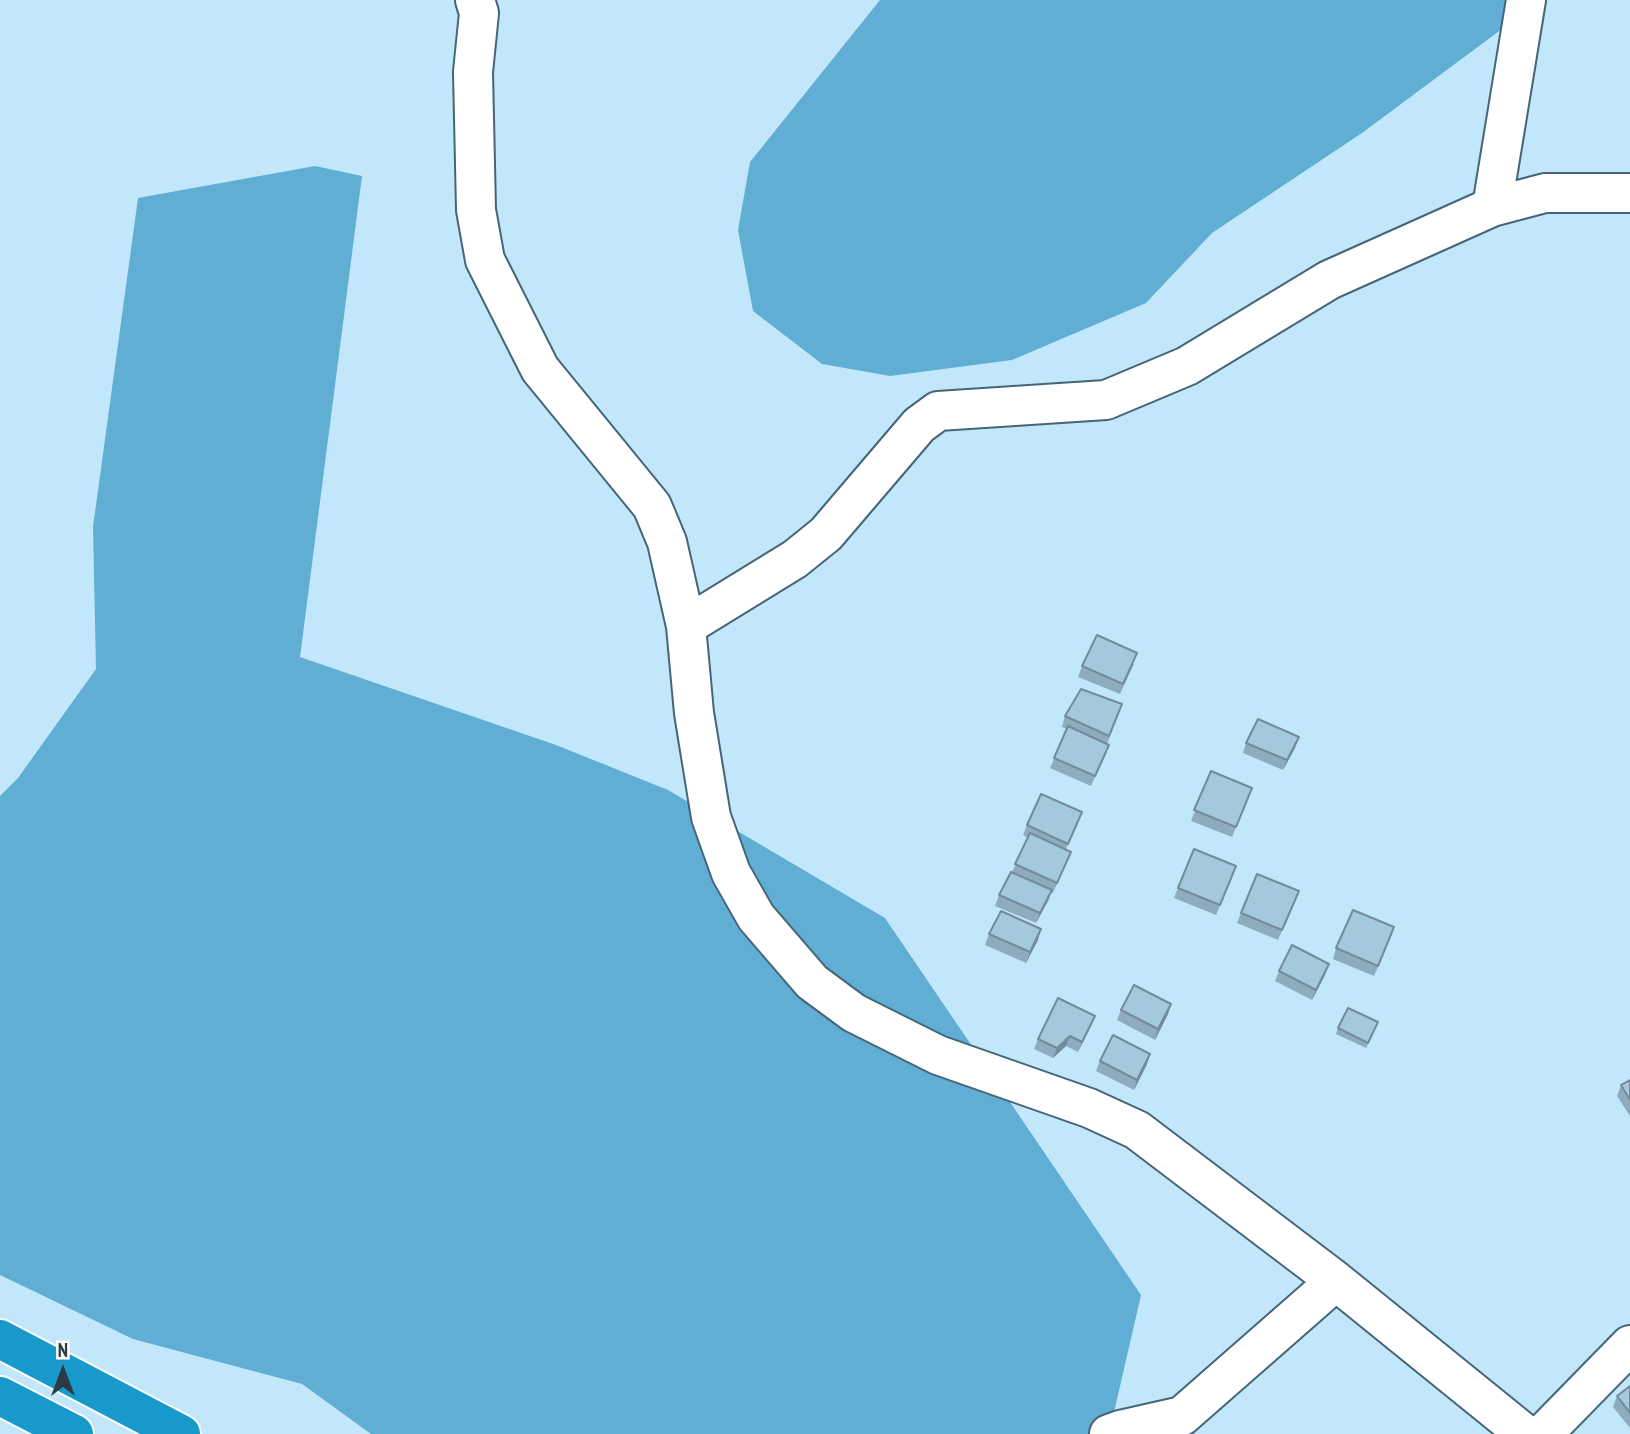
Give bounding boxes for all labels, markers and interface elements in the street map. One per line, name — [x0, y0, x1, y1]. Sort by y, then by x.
north arrow — [28, 1336, 98, 1406]
text: N — [58, 1338, 68, 1362]

